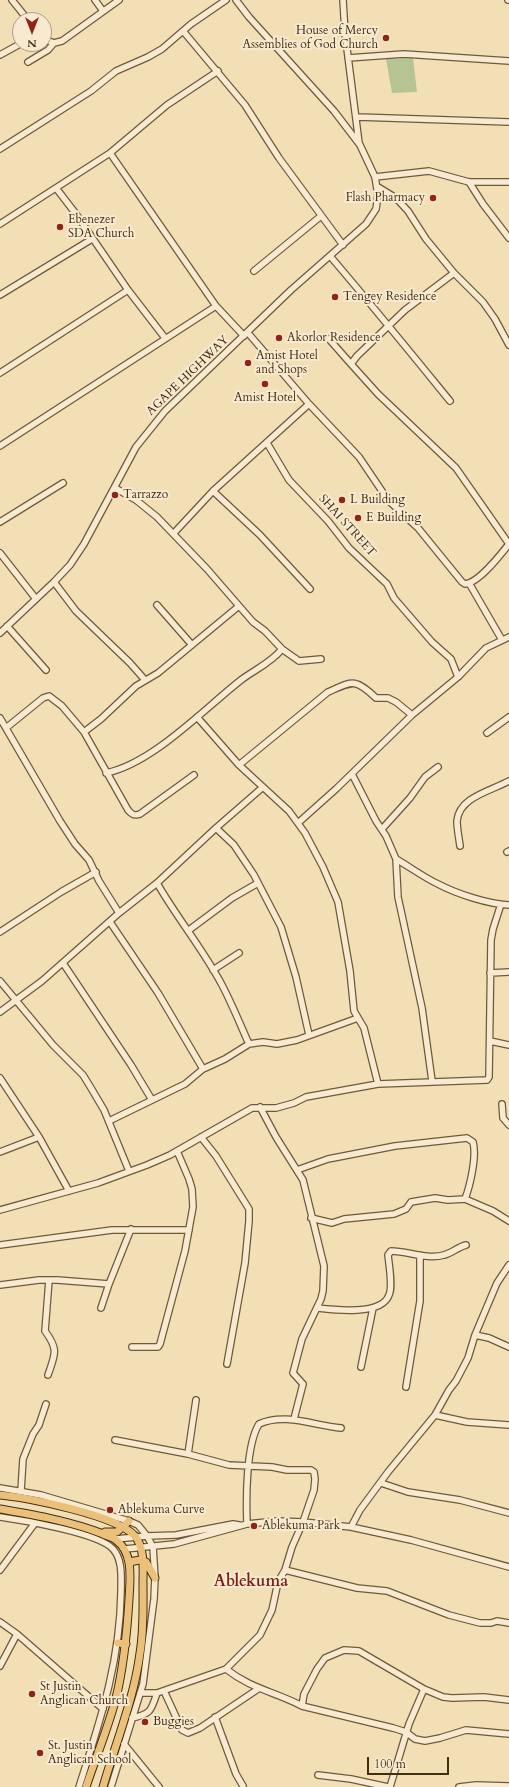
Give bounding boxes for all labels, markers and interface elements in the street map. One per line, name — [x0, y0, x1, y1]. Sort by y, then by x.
north arrow — [12, 12, 52, 52]
place label: House of Mercy Assemblies of God Church — [243, 24, 378, 52]
marker: House of Mercy Assemblies of God Church — [381, 33, 391, 43]
text: N — [27, 36, 37, 51]
place label: Flash Pharmacy — [346, 191, 425, 205]
marker: Flash Pharmacy — [428, 193, 438, 203]
place label: Ebenezer SDA Church — [68, 213, 134, 241]
marker: Ebenezer SDA Church — [55, 222, 65, 232]
place label: Tengey Residence — [343, 290, 437, 304]
marker: Tengey Residence — [330, 292, 340, 302]
place label: Akorlor Residence — [287, 331, 381, 345]
street label: AGAPE HIGHWAY — [144, 333, 232, 419]
marker: Akorlor Residence — [274, 333, 284, 343]
place label: Amist Hotel and Shops — [256, 349, 318, 377]
marker: Amist Hotel and Shops — [243, 358, 253, 368]
marker: Amist Hotel — [260, 379, 270, 389]
place label: Amist Hotel — [234, 391, 296, 405]
place label: Tarrazzo — [123, 488, 168, 502]
marker: Tarrazzo — [110, 490, 120, 500]
street label: SHAI STREET — [315, 492, 379, 560]
place label: L Building — [350, 493, 405, 507]
marker: L Building — [337, 495, 347, 505]
place label: E Building — [366, 511, 421, 525]
marker: E Building — [353, 513, 363, 523]
place label: Ablekuma Curve — [118, 1503, 205, 1517]
marker: Ablekuma Curve — [105, 1505, 115, 1515]
place label: Ablekuma Park — [262, 1519, 340, 1533]
marker: Ablekuma Park — [249, 1521, 259, 1531]
district label: Ablekuma — [214, 1572, 288, 1592]
place label: St Justin Anglican Church — [40, 1680, 128, 1708]
marker: St Justin Anglican Church — [27, 1689, 37, 1699]
place label: Buggies — [153, 1715, 194, 1729]
marker: Buggies — [140, 1717, 150, 1727]
place label: St. Justin Anglican School — [48, 1739, 131, 1767]
marker: St. Justin Anglican School — [35, 1748, 45, 1758]
scale bar — [369, 1749, 451, 1775]
text: 100 m — [374, 1756, 406, 1772]

